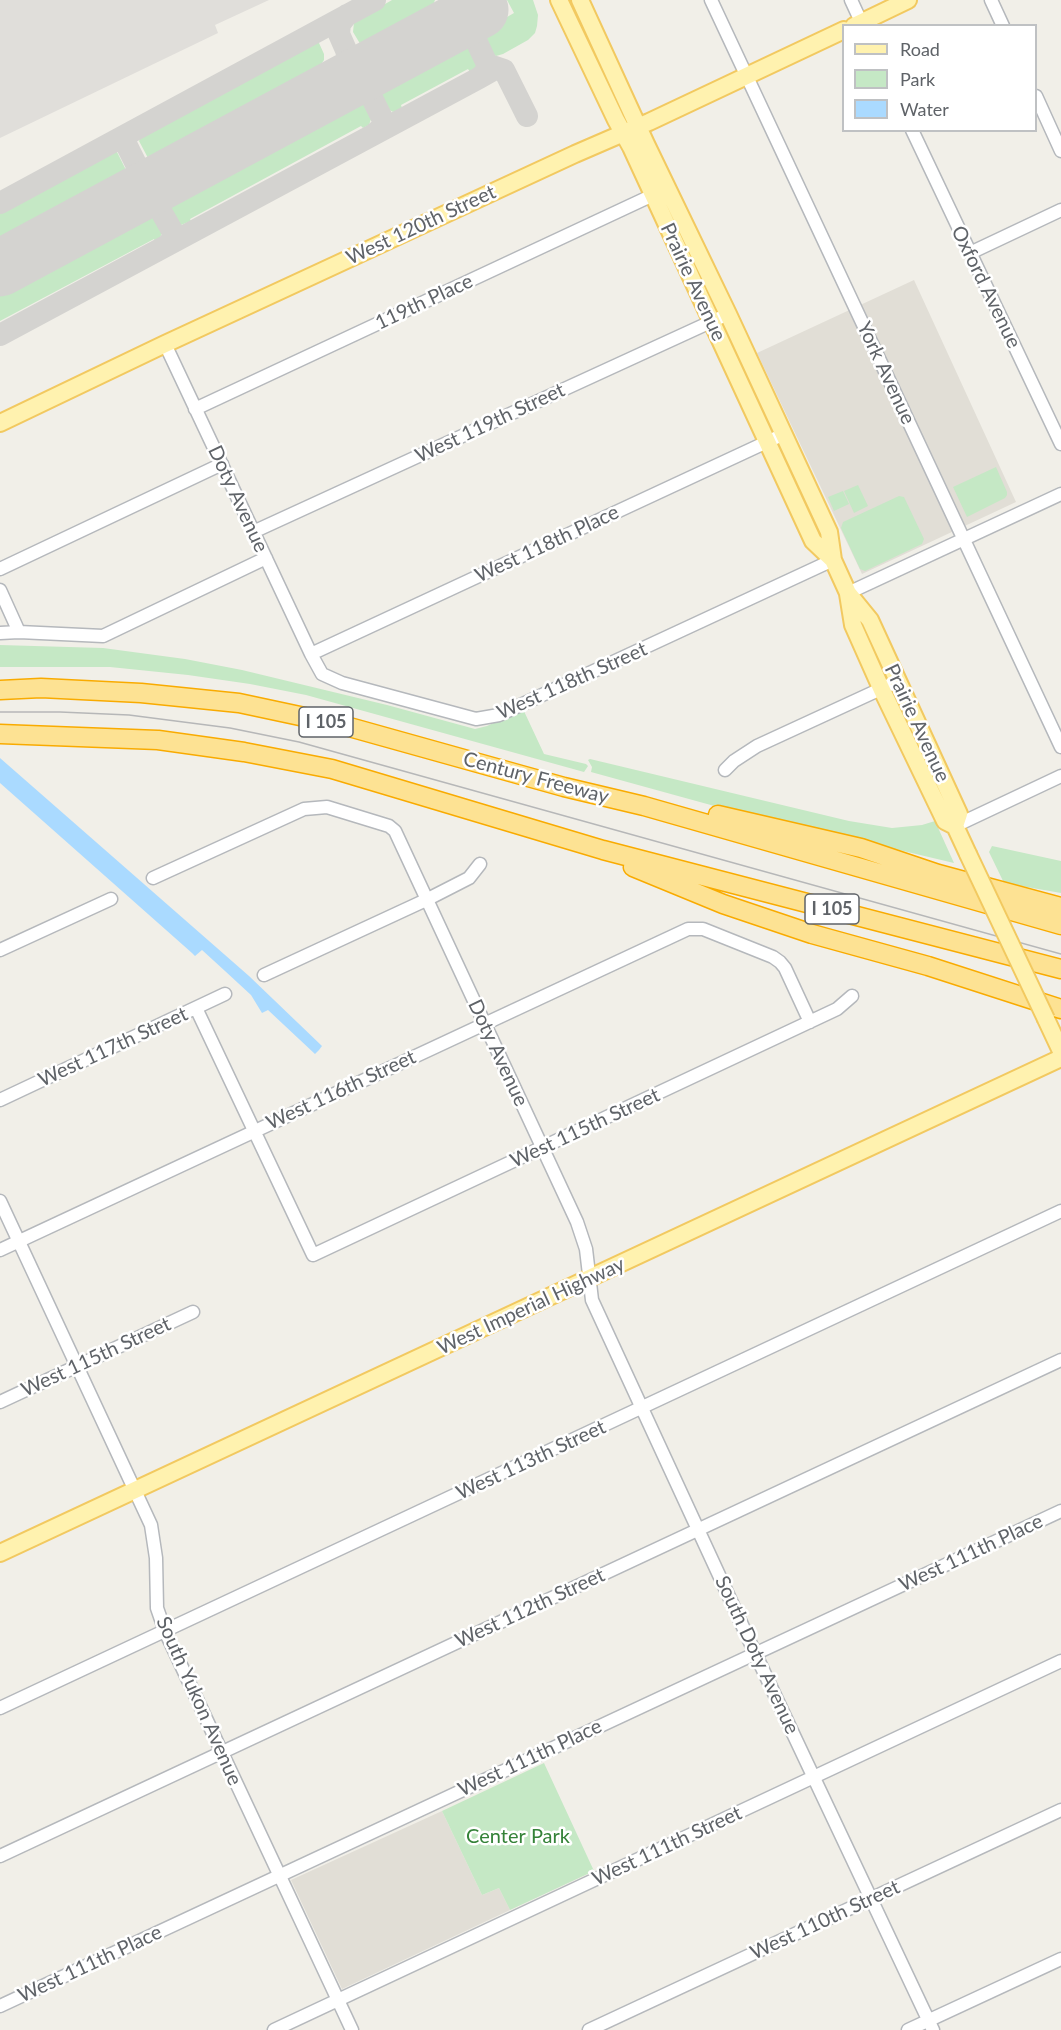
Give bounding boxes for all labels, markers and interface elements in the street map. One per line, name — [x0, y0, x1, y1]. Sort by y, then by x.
legend — [842, 24, 1037, 132]
text: Road — [900, 38, 940, 60]
text: Park — [900, 68, 935, 90]
text: Water — [900, 98, 949, 120]
street label: West 120th Street — [343, 180, 499, 270]
street label: Prairie Avenue — [655, 219, 731, 345]
street label: Oxford Avenue — [946, 222, 1026, 352]
street label: 119th Place — [371, 269, 477, 335]
street label: York Avenue — [852, 318, 920, 428]
street label: West 119th Street — [412, 378, 568, 468]
street label: Doty Avenue — [203, 442, 273, 556]
street label: West 118th Place — [471, 500, 623, 588]
street label: West 118th Street — [493, 637, 651, 725]
street label: Prairie Avenue — [879, 660, 955, 786]
road number: I 105 — [299, 707, 353, 737]
street label: Century Freeway — [461, 747, 611, 809]
road number: I 105 — [805, 894, 859, 924]
street label: Doty Avenue — [463, 996, 533, 1110]
street label: West 117th Street — [35, 1002, 191, 1092]
street label: West 116th Street — [263, 1045, 419, 1135]
street label: West 115th Street — [507, 1083, 663, 1173]
street label: West Imperial Highway — [434, 1252, 628, 1360]
street label: West 115th Street — [18, 1312, 174, 1402]
street label: West 113th Street — [453, 1415, 609, 1505]
street label: West 111th Place — [895, 1509, 1047, 1597]
street label: West 112th Street — [452, 1563, 608, 1653]
street label: South Doty Avenue — [710, 1572, 804, 1738]
street label: South Yukon Avenue — [151, 1613, 247, 1789]
street label: West 111th Place — [454, 1714, 606, 1802]
street label: West 111th Street — [589, 1801, 745, 1891]
park label: Center Park — [466, 1825, 570, 1849]
street label: West 110th Street — [747, 1875, 903, 1965]
street label: West 111th Place — [14, 1920, 166, 2008]

